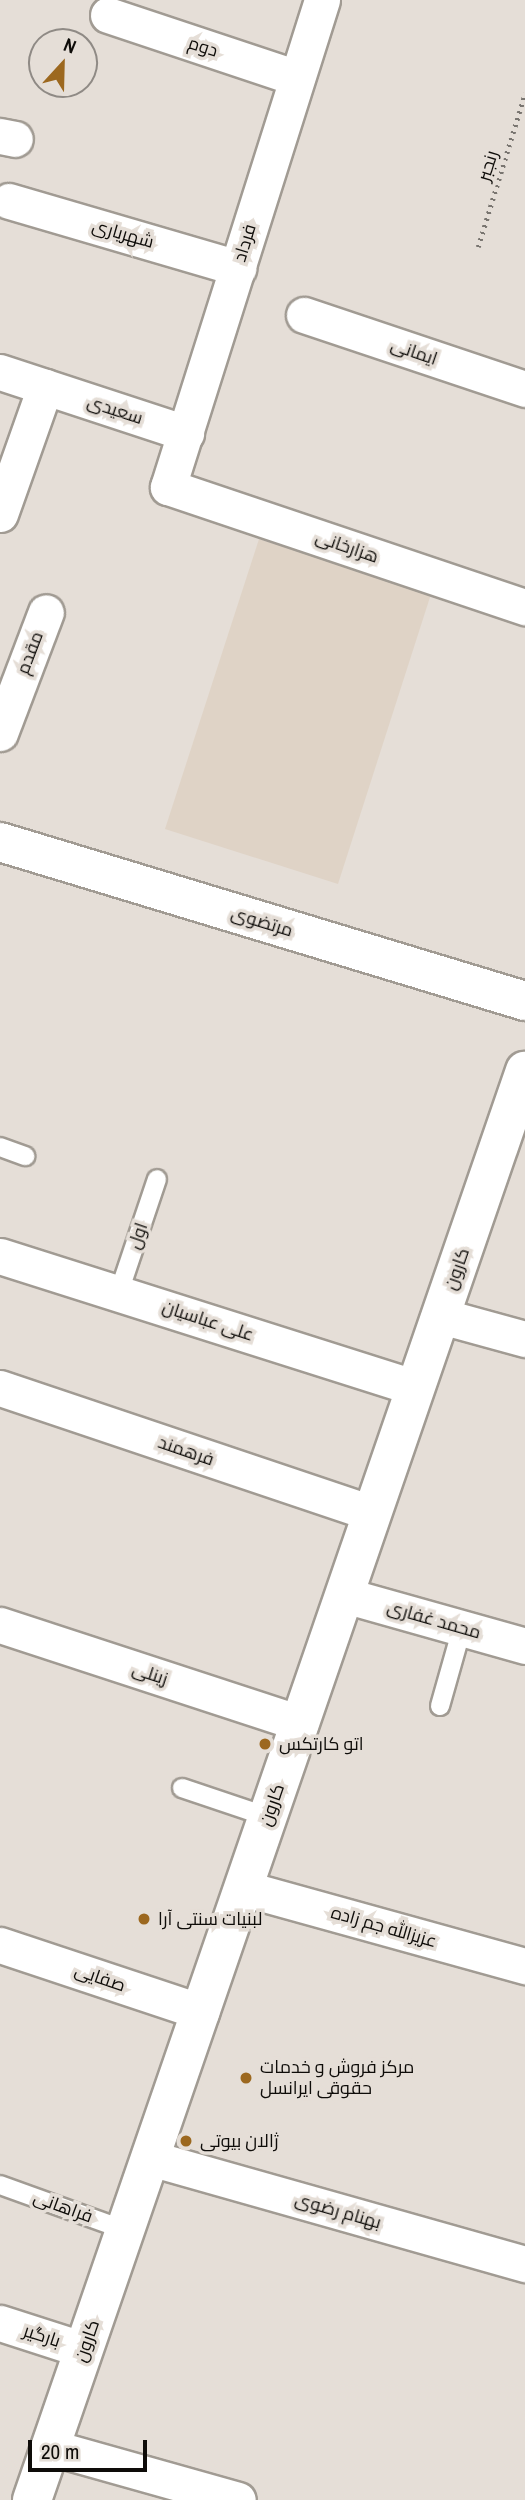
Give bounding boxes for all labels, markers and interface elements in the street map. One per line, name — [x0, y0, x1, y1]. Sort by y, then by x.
north arrow — [28, 28, 98, 98]
text: N — [60, 31, 80, 60]
street label: دوم — [186, 32, 220, 62]
street label: رنجبر — [473, 148, 503, 184]
street label: شهریاری — [90, 215, 156, 253]
street label: فرداد — [229, 221, 261, 265]
street label: ایمانی — [388, 334, 440, 370]
street label: سعیدی — [84, 391, 146, 429]
street label: هزارخانی — [313, 526, 381, 568]
street label: مقدم — [12, 629, 48, 677]
street label: مرتضوی — [228, 902, 296, 942]
street label: اول — [123, 1220, 153, 1252]
street label: کارون — [440, 1245, 474, 1293]
street label: علی عباسیان — [160, 1296, 256, 1346]
street label: فرهمند — [155, 1431, 217, 1471]
street label: محمد غفاری — [385, 1596, 483, 1644]
street label: زینلی — [129, 1658, 171, 1690]
place label: اتو کارتکس — [279, 1733, 364, 1755]
marker: اتو کارتکس — [257, 1736, 273, 1752]
street label: کارون — [255, 1781, 289, 1829]
street label: عزیزالله جم زاده — [329, 1902, 439, 1952]
place label: لبنیات سنتی آرا — [158, 1908, 262, 1930]
marker: لبنیات سنتی آرا — [136, 1911, 152, 1927]
street label: صفایی — [72, 1959, 128, 1997]
place label: مرکز فروش و خدمات حقوقی ایرانسل — [260, 2057, 414, 2100]
marker: مرکز فروش و خدمات حقوقی ایرانسل — [238, 2070, 254, 2086]
place label: ژالان بیوتی — [200, 2130, 278, 2152]
marker: ژالان بیوتی — [178, 2133, 194, 2149]
street label: فراهانی — [30, 2186, 96, 2228]
street label: بهنام رضوی — [292, 2188, 384, 2234]
street label: کارون — [70, 2317, 104, 2365]
street label: بارگیر — [21, 2320, 63, 2352]
scale bar — [32, 2426, 150, 2470]
text: 20 m — [41, 2437, 79, 2466]

